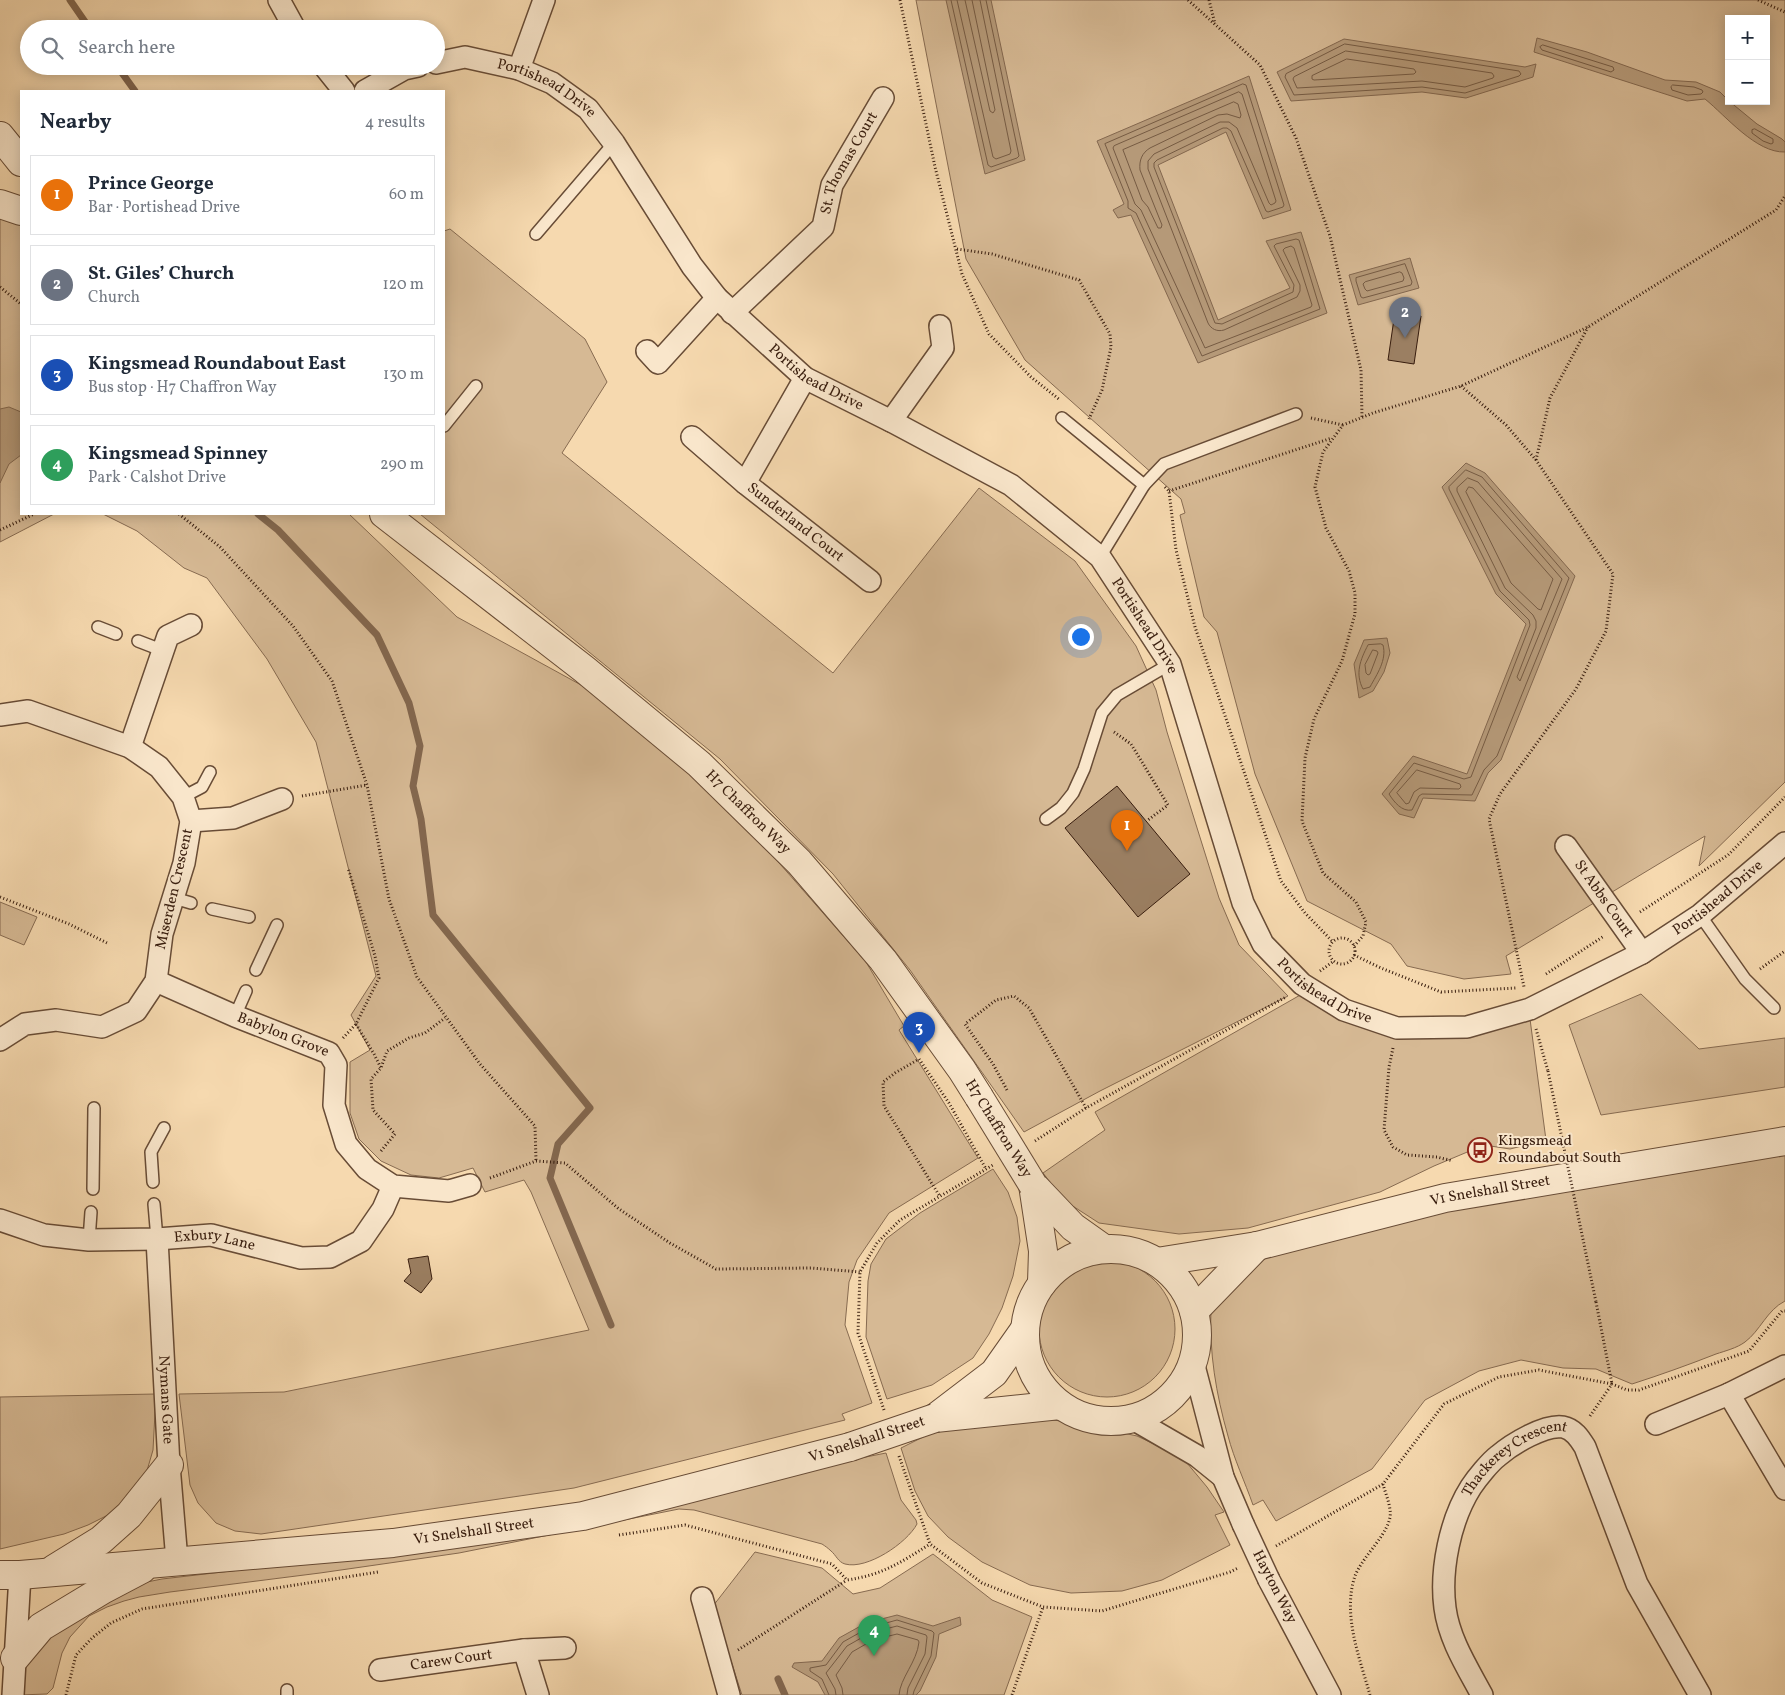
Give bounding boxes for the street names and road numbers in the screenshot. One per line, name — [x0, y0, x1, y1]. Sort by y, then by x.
street label: Portishead Drive — [495, 54, 601, 122]
street label: St. Thomas Court — [816, 108, 883, 216]
street label: Portishead Drive — [764, 339, 867, 416]
street label: Sunderland Court — [743, 478, 848, 567]
street label: Portishead Drive — [1106, 574, 1183, 676]
street label: H7 Chaffron Way — [701, 765, 796, 859]
street label: Miserden Crescent — [151, 826, 199, 952]
street label: Portishead Drive — [1668, 855, 1768, 941]
street label: St Abbs Court — [1569, 856, 1638, 942]
street label: Portishead Drive — [1272, 954, 1375, 1029]
street label: Babylon Grove — [234, 1007, 332, 1063]
street label: H7 Chaffron Way — [959, 1076, 1037, 1182]
street label: V1 Snelshall Street — [1428, 1170, 1552, 1212]
street label: Exbury Lane — [173, 1224, 258, 1256]
street label: Nymans Gate — [153, 1355, 178, 1445]
street label: V1 Snelshall Street — [806, 1411, 928, 1469]
street label: Thackerey Crescent — [1457, 1416, 1570, 1501]
street label: V1 Snelshall Street — [412, 1513, 535, 1550]
street label: Hayton Way — [1246, 1547, 1302, 1627]
street label: Carew Court — [409, 1644, 494, 1676]

